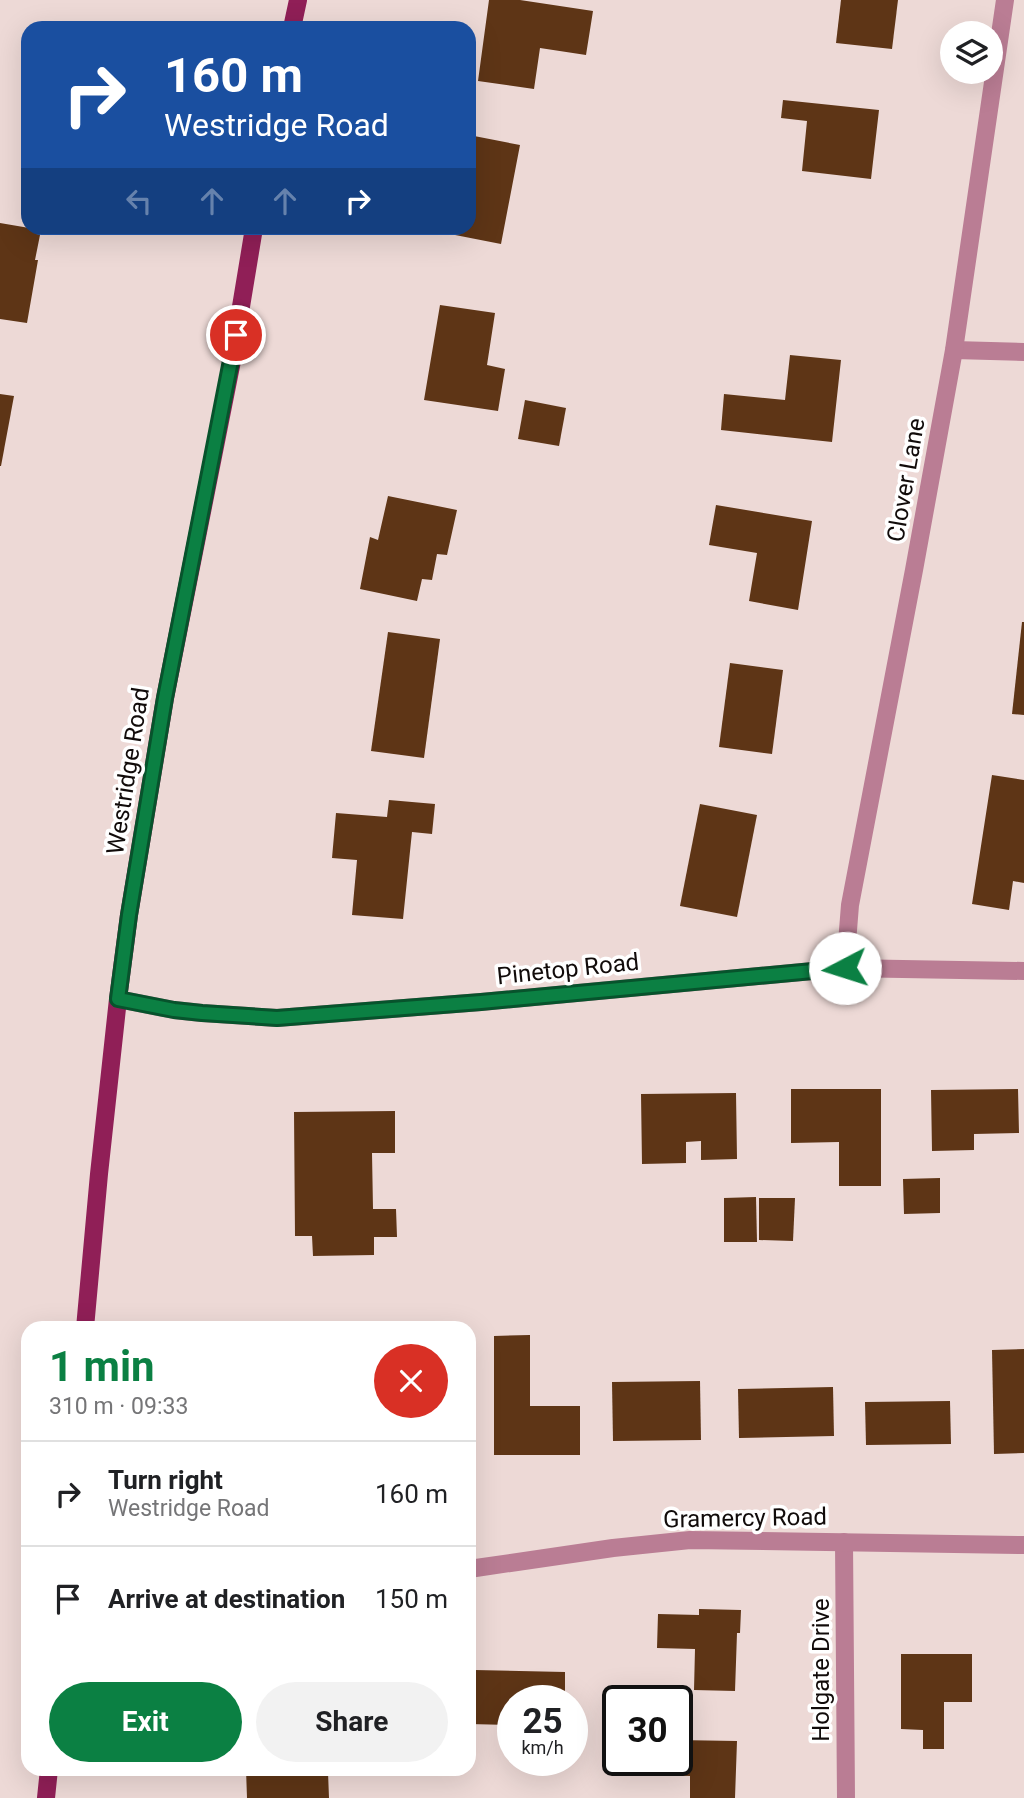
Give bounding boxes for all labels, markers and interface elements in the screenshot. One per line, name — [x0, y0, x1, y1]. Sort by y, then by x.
map controls — [940, 21, 1003, 84]
button: layers — [940, 21, 1003, 84]
text: 160 m — [164, 47, 303, 104]
icon: right — [49, 49, 140, 140]
text: Westridge Road — [164, 106, 389, 144]
icon: left — [120, 182, 158, 220]
icon: ahead — [193, 182, 231, 220]
icon: ahead — [266, 182, 304, 220]
icon: right — [339, 182, 377, 220]
pin — [206, 305, 266, 365]
icon: arrive — [217, 316, 255, 354]
street label: Clover Lane — [881, 416, 931, 544]
street label: Westridge Road — [101, 686, 155, 856]
position arrow — [808, 931, 882, 1005]
street label: Pinetop Road — [496, 948, 640, 990]
text: 1 min — [49, 1342, 155, 1391]
button: close — [374, 1344, 448, 1418]
text: 310 m · 09:33 — [49, 1393, 188, 1420]
text: Turn right — [108, 1465, 223, 1495]
icon: right — [49, 1475, 87, 1513]
text: 160 m — [375, 1479, 448, 1509]
text: Westridge Road — [108, 1495, 270, 1522]
street label: Gramercy Road — [663, 1503, 827, 1533]
icon: arrive — [49, 1580, 87, 1618]
text: Arrive at destination — [108, 1584, 345, 1614]
text: 150 m — [375, 1584, 448, 1614]
street label: Holgate Drive — [807, 1598, 835, 1742]
button: Exit — [49, 1682, 242, 1762]
button: Share — [256, 1682, 448, 1762]
speed limit sign: 30 — [602, 1685, 693, 1776]
text: 25 — [522, 1701, 563, 1742]
text: km/h — [521, 1737, 564, 1758]

